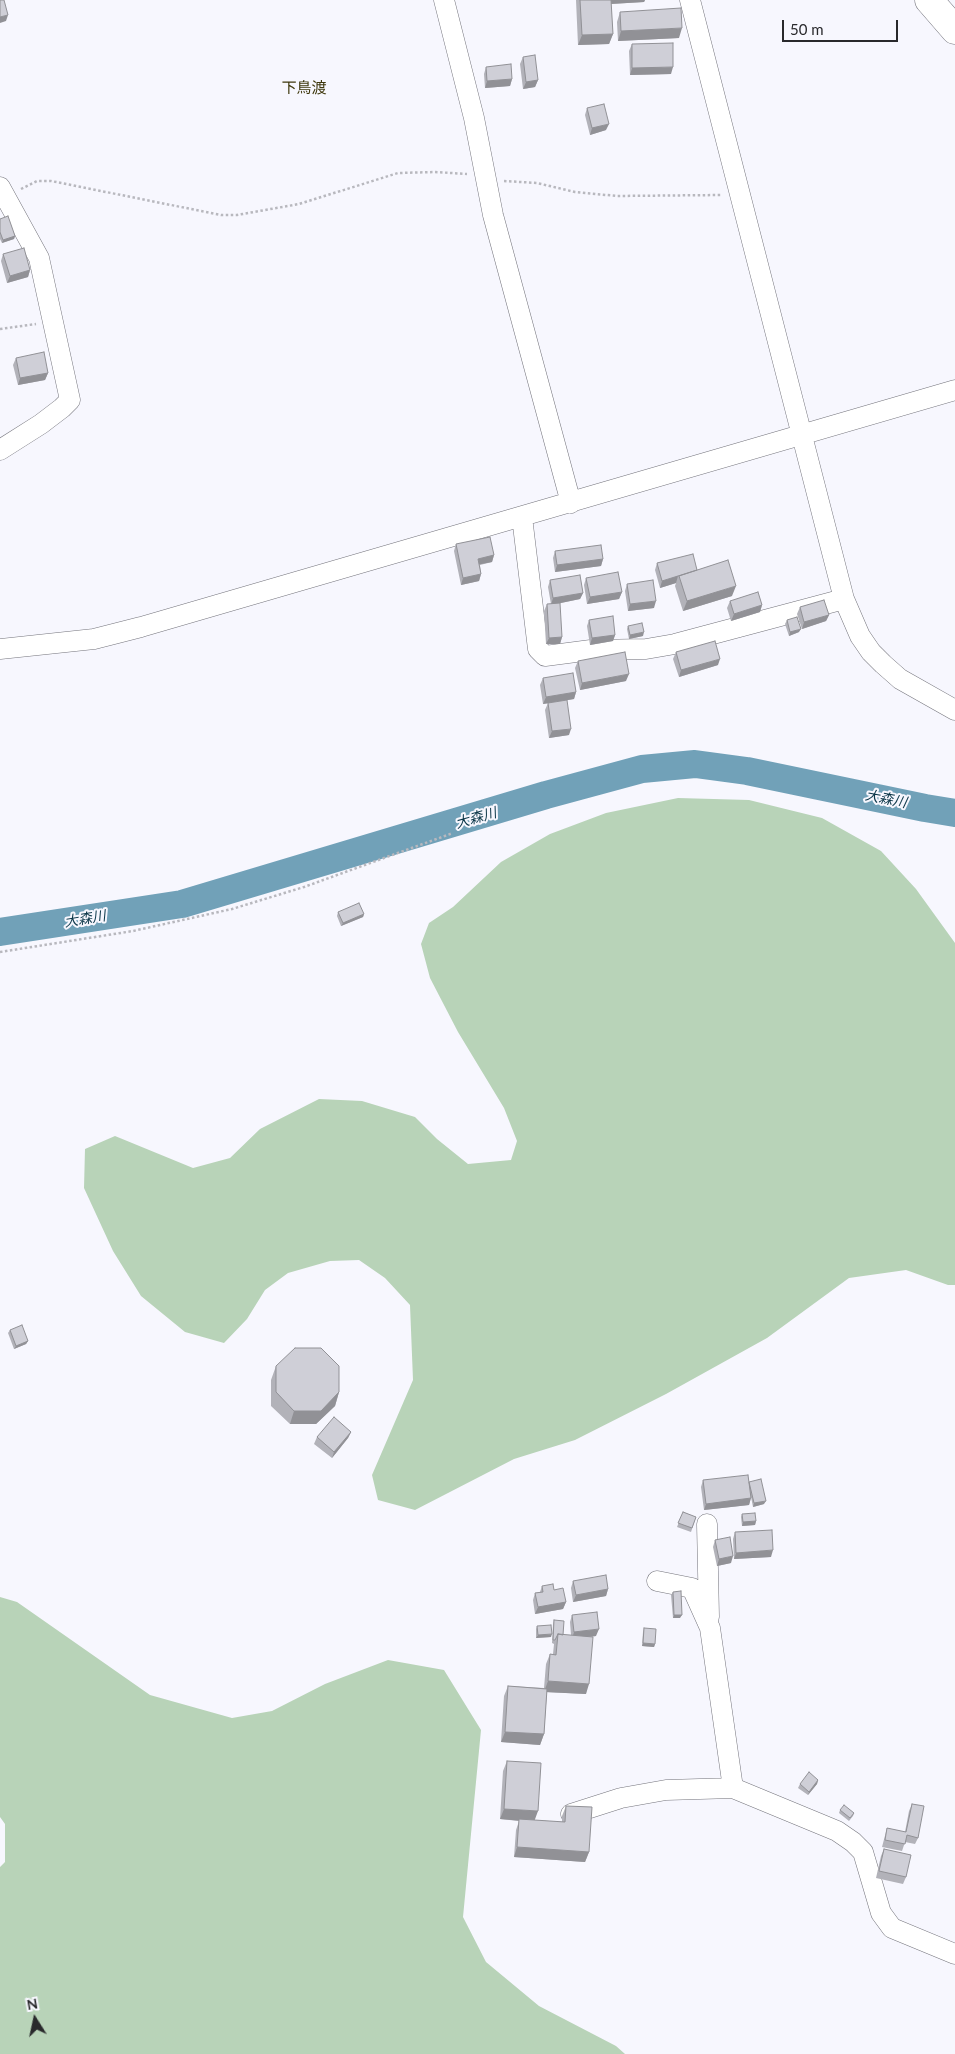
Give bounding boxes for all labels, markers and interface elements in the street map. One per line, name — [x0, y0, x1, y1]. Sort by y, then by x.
scale bar — [785, 10, 901, 42]
text: 50 m — [790, 20, 824, 38]
district label: 下鳥渡 — [282, 79, 326, 97]
water label: 大森川 — [864, 787, 908, 811]
water label: 大森川 — [453, 804, 499, 832]
water label: 大森川 — [63, 907, 107, 931]
north arrow — [10, 1994, 60, 2044]
text: N — [26, 1994, 39, 2013]

